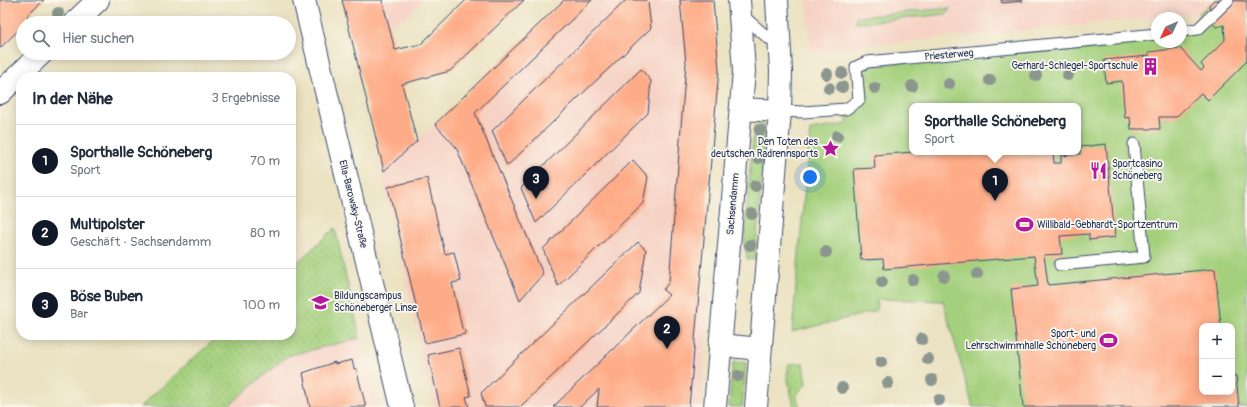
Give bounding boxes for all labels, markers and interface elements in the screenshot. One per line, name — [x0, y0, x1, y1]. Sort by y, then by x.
north arrow — [1151, 12, 1187, 48]
search box — [16, 16, 296, 60]
icon: search — [30, 27, 52, 49]
text: Hier suchen — [62, 29, 134, 48]
street label: Priesterweg — [924, 47, 974, 63]
building icon: Gerhard-Schlegel-Sportschule — [1141, 56, 1161, 76]
place label: Gerhard-Schlegel-Sportschule — [1011, 60, 1138, 72]
text: In der Nähe — [32, 88, 113, 109]
text: 3 Ergebnisse — [211, 90, 280, 106]
popup — [909, 103, 1081, 155]
text: Sporthalle Schöneberg — [924, 112, 1066, 131]
text: Sport — [924, 131, 954, 147]
place label: Den Toten des deutschen Radrennsports — [711, 136, 819, 160]
place icon: Den Toten des deutschen Radrennsports — [821, 138, 841, 158]
text: Sporthalle Schöneberg — [70, 143, 212, 162]
text: 1 — [42, 153, 48, 169]
text: 70 m — [250, 153, 280, 169]
place label: Sportcasino Schöneberg — [1112, 158, 1163, 182]
street label: Ella-Barowsky-Straße — [336, 159, 370, 249]
restaurant icon: Sportcasino Schöneberg — [1089, 160, 1109, 180]
text: Sport — [70, 162, 101, 178]
pin: 3 — [523, 166, 549, 199]
your location — [800, 167, 820, 187]
pin: 1 — [982, 168, 1008, 201]
street label: Sachsendamm — [724, 172, 742, 236]
text: Multipolster — [70, 215, 145, 234]
sports icon: Willibald-Gebhardt-Sportzentrum — [1014, 215, 1034, 235]
place label: Willibald-Gebhardt-Sportzentrum — [1037, 219, 1178, 231]
text: 2 — [41, 225, 49, 241]
text: 80 m — [250, 225, 280, 241]
text: Geschäft · Sachsendamm — [70, 234, 211, 250]
text: Böse Buben — [70, 287, 143, 306]
place label: Bildungscampus Schöneberger Linse — [334, 290, 417, 314]
school or university icon: Bildungscampus Schöneberger Linse — [311, 292, 331, 312]
text: 3 — [41, 297, 49, 313]
text: 100 m — [243, 297, 280, 313]
text: Bar — [70, 306, 88, 322]
pin: 2 — [654, 316, 680, 349]
map controls — [1199, 323, 1235, 395]
button: + — [1199, 323, 1235, 359]
place label: Sport- und Lehrschwimmhalle Schöneberg — [966, 328, 1096, 352]
sports icon: Sport- und Lehrschwimmhalle Schöneberg — [1099, 330, 1119, 350]
button: − — [1199, 359, 1235, 395]

